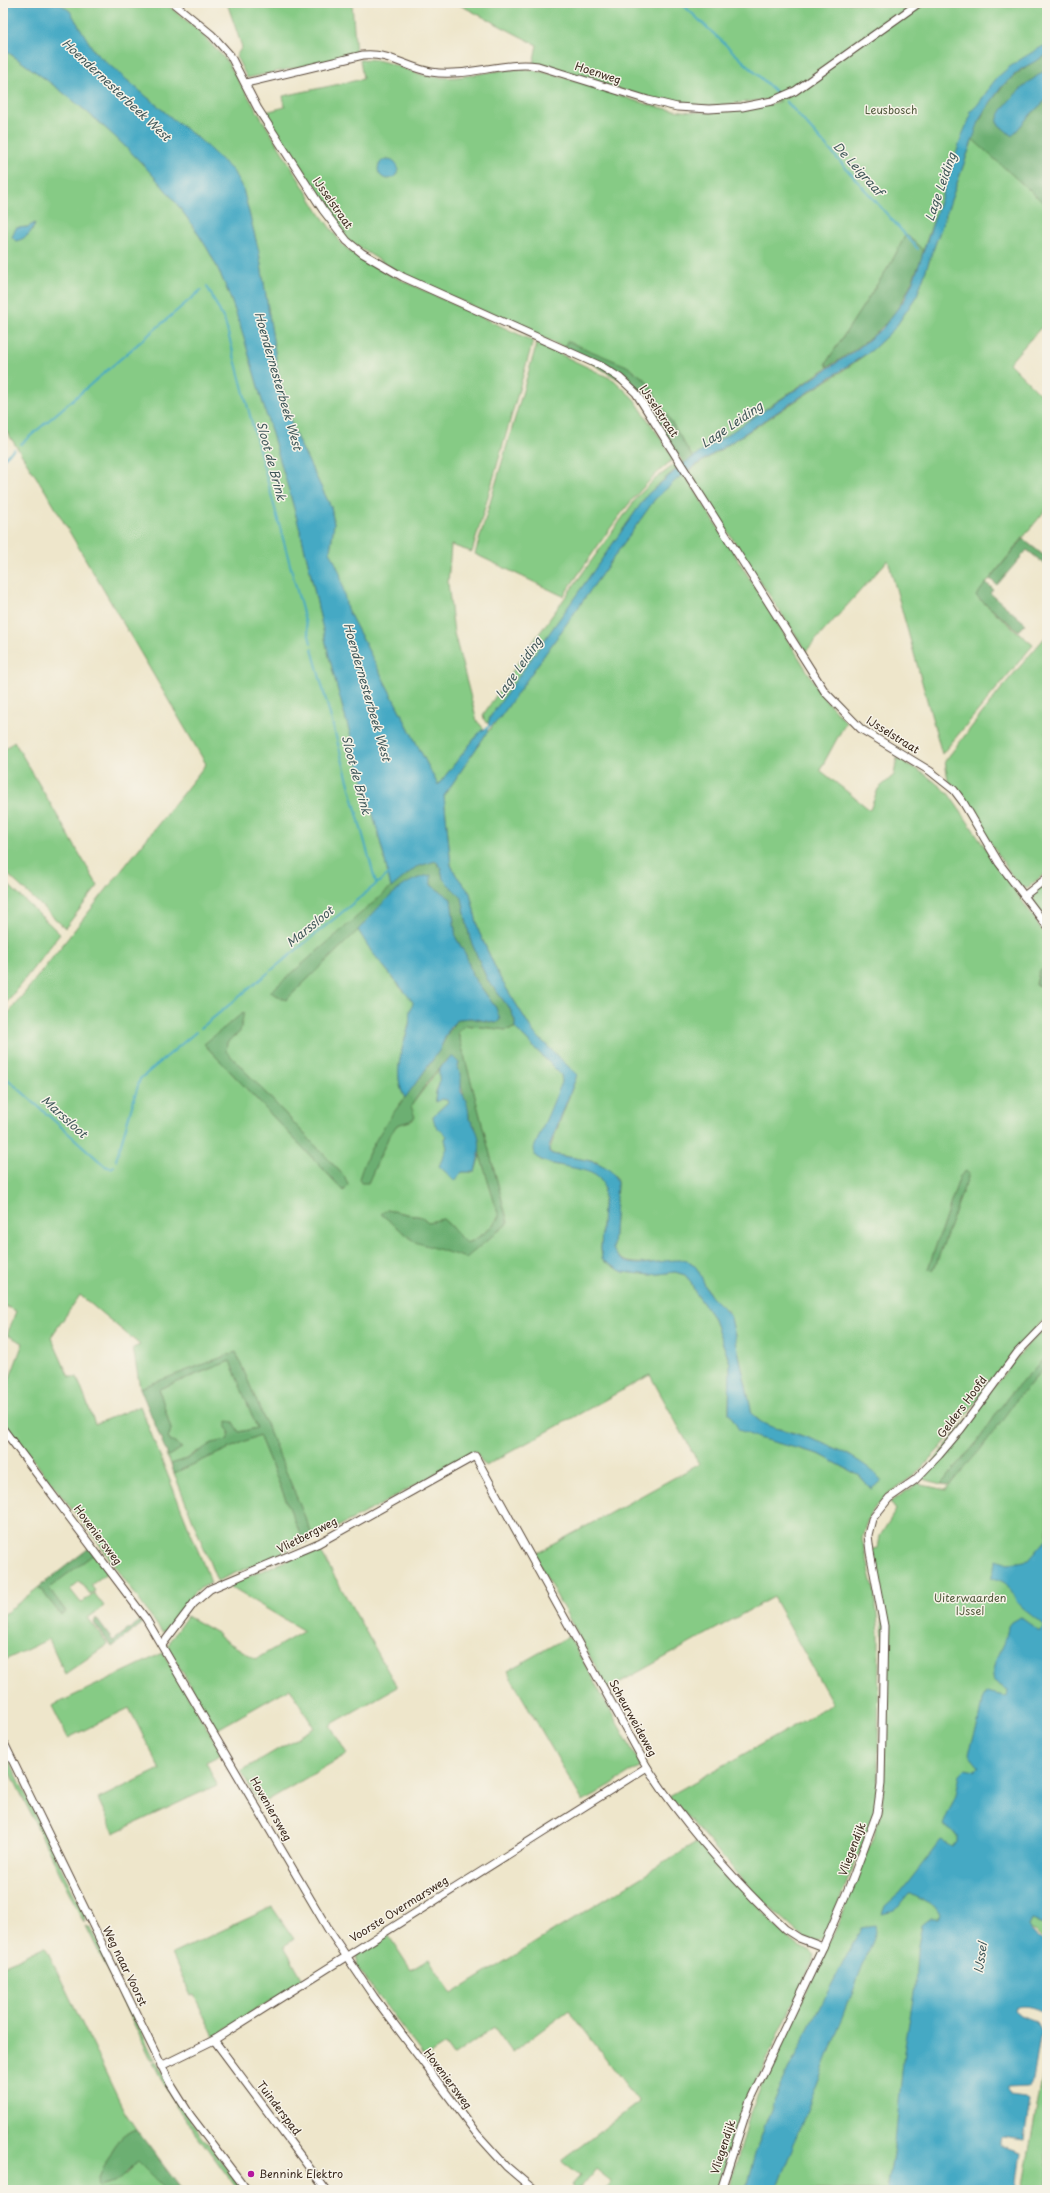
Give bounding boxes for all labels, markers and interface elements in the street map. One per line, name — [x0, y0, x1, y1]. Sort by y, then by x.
water label: Hoendernesterbeek West — [58, 34, 176, 145]
street label: Hoenweg — [573, 57, 623, 88]
park label: Leusbosch — [865, 101, 917, 118]
water label: De Leigraaf — [830, 137, 890, 202]
water label: Lage Leiding — [920, 149, 961, 223]
street label: IJsselstraat — [309, 173, 358, 233]
water label: Hoendernesterbeek West — [251, 309, 308, 453]
street label: IJsselstraat — [636, 381, 683, 441]
water label: Lage Leiding — [697, 396, 767, 452]
water label: Sloot de Brink — [253, 419, 291, 503]
water label: Hoendernesterbeek West — [340, 620, 397, 764]
water label: Lage Leiding — [490, 632, 547, 702]
street label: IJsselstraat — [863, 712, 924, 758]
water label: Sloot de Brink — [338, 733, 376, 817]
water label: Marssloot — [282, 900, 338, 951]
water label: Marssloot — [38, 1091, 93, 1143]
street label: Gelders Hoofd — [933, 1372, 991, 1441]
street label: Hoveniersweg — [70, 1501, 127, 1568]
street label: Vlietbergweg — [274, 1512, 340, 1557]
park label: Uiterwaarden IJssel — [934, 1589, 1006, 1619]
street label: Scheurweideweg — [605, 1676, 662, 1760]
street label: Hoveniersweg — [246, 1774, 297, 1844]
street label: Vliegendijk — [834, 1819, 870, 1878]
street label: Voorste Overmarsweg — [346, 1871, 451, 1946]
street label: Weg naar Voorst — [99, 1923, 152, 2009]
water label: IJssel — [969, 1939, 992, 1974]
street label: Hoveniersweg — [420, 2045, 477, 2112]
street label: Tuinderspad — [253, 2077, 306, 2139]
street label: Vliegendijk — [706, 2117, 739, 2176]
place label: Bennink Elektro — [259, 2165, 343, 2182]
marker: Bennink Elektro — [246, 2169, 256, 2179]

